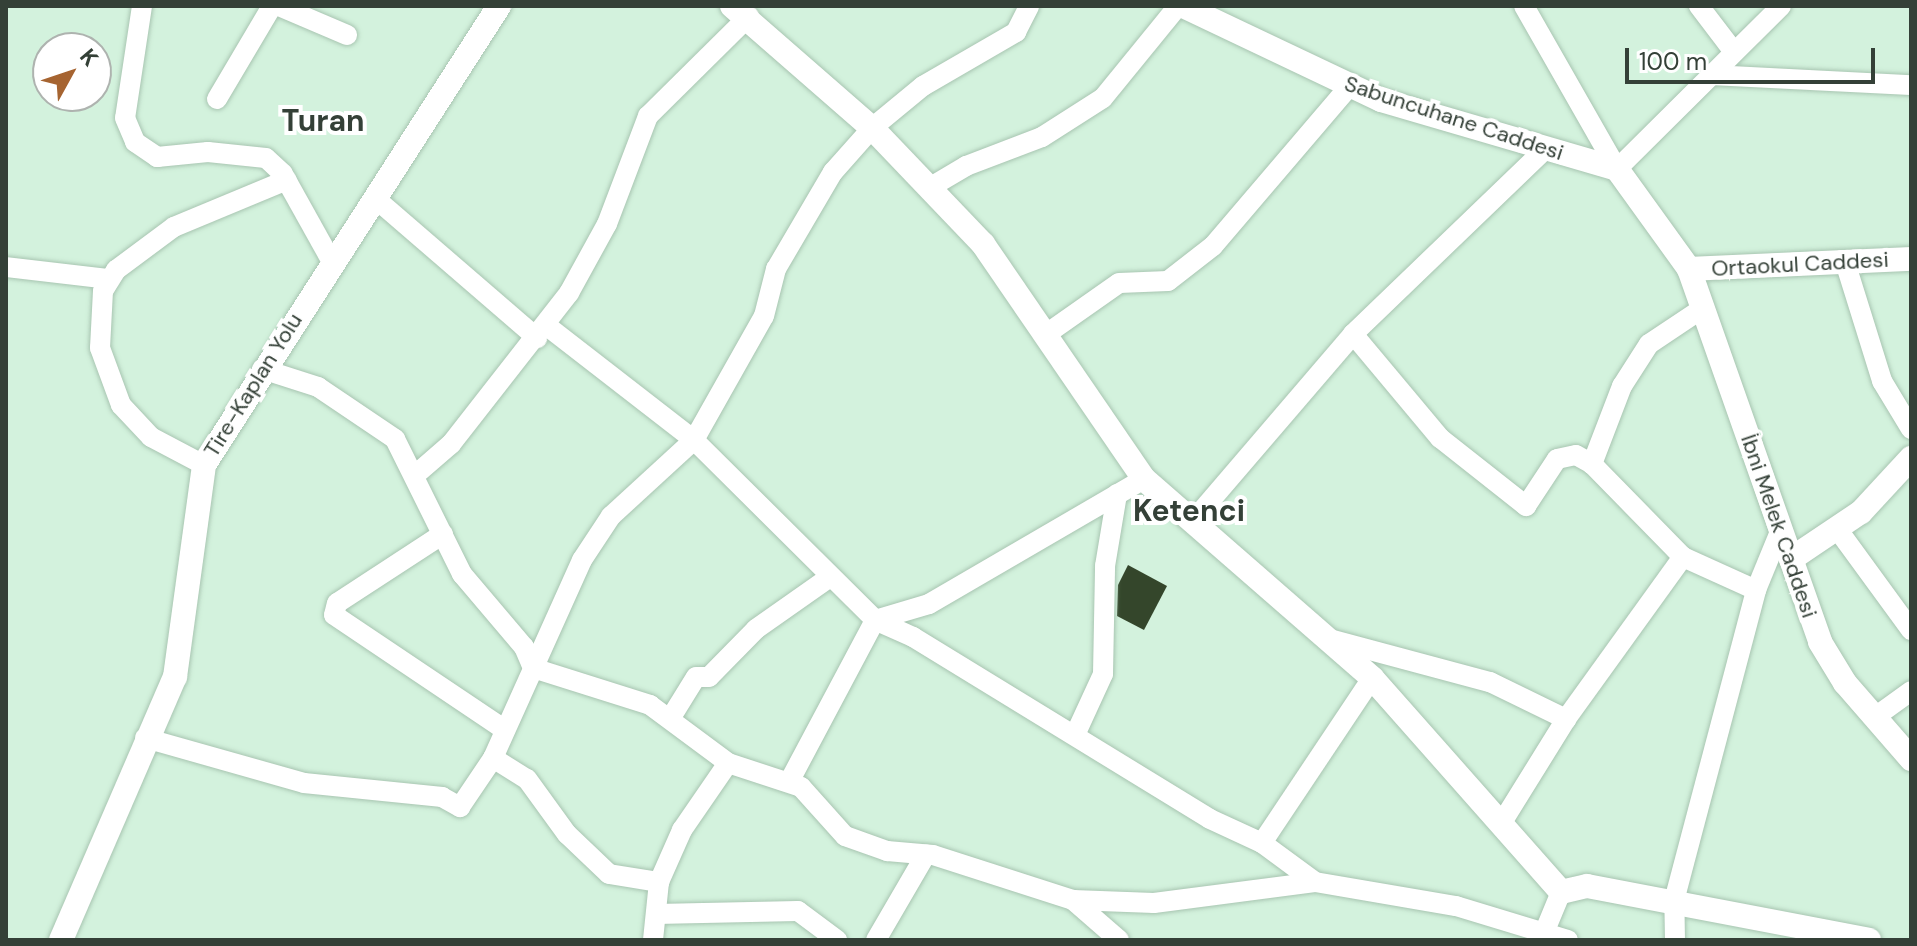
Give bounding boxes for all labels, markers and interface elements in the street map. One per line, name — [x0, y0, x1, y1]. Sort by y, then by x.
north arrow — [32, 32, 112, 112]
scale bar — [1629, 32, 1879, 82]
text: K — [74, 43, 105, 72]
text: 100 m — [1639, 46, 1707, 77]
street label: Sabuncuhane Caddesi — [1341, 70, 1567, 166]
district label: Turan — [281, 103, 365, 139]
street label: Ortaokul Caddesi — [1711, 246, 1889, 282]
street label: Tire-Kaplan Yolu — [198, 308, 308, 462]
street label: İbni Melek Caddesi — [1735, 431, 1823, 621]
district label: Ketenci — [1133, 493, 1245, 529]

